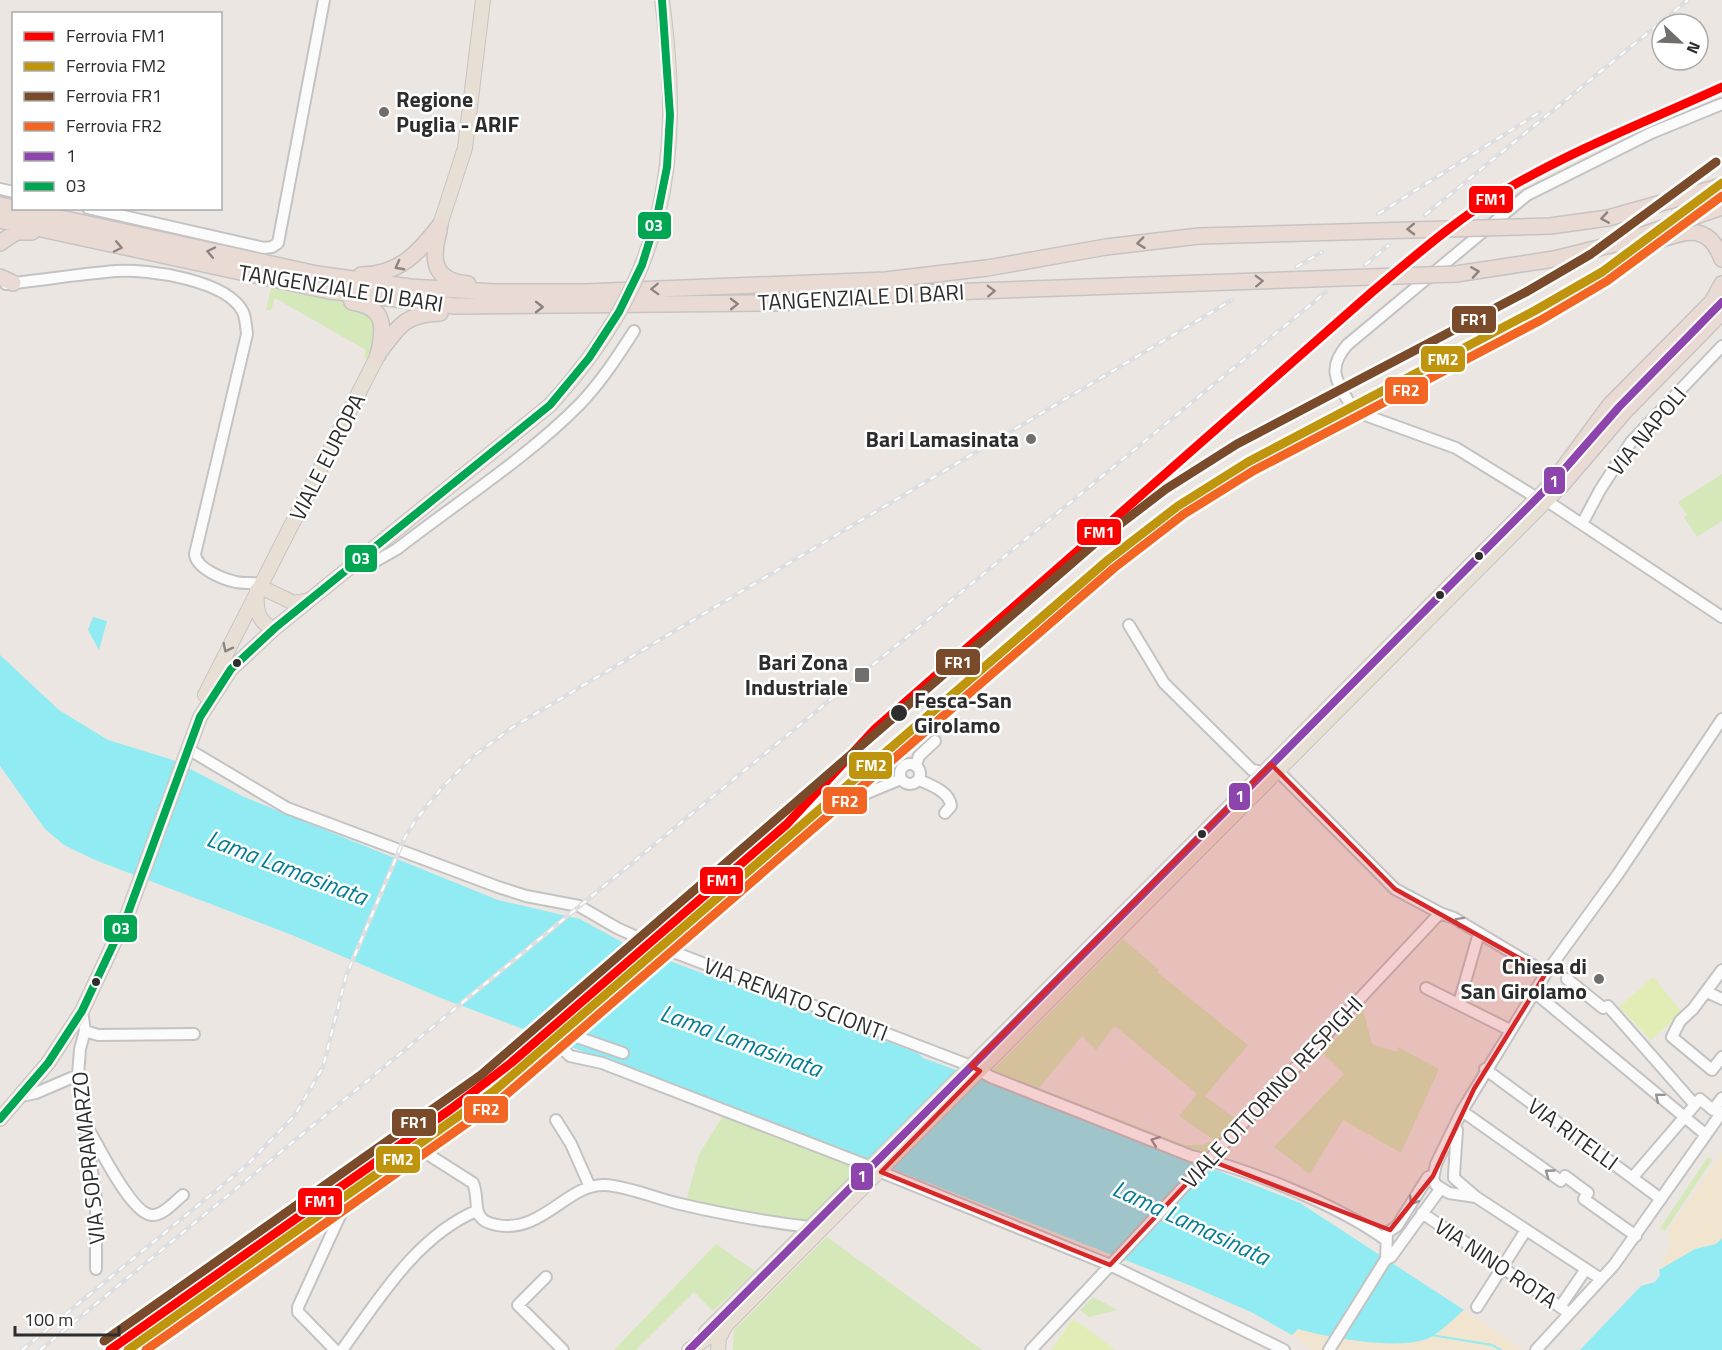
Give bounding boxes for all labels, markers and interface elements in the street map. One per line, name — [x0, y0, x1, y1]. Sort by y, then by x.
legend — [12, 12, 222, 210]
north arrow — [1650, 12, 1710, 72]
text: Ferrovia FM1 — [66, 22, 166, 49]
text: N — [1681, 38, 1707, 58]
text: Ferrovia FM2 — [66, 52, 166, 79]
text: Ferrovia FR1 — [66, 82, 162, 109]
place label: Regione Puglia - ARIF — [396, 82, 520, 141]
marker: Regione Puglia - ARIF — [377, 105, 391, 119]
text: Ferrovia FR2 — [66, 112, 162, 139]
text: 1 — [66, 142, 76, 169]
text: 03 — [66, 172, 86, 199]
line badge: FM1 — [1468, 185, 1514, 214]
text: FM1 — [1475, 187, 1507, 211]
line badge: 03 — [637, 211, 672, 240]
one-way arrow — [1600, 211, 1610, 224]
text: 03 — [645, 213, 663, 237]
one-way arrow — [1406, 223, 1415, 235]
one-way arrow — [1136, 236, 1145, 248]
one-way arrow — [113, 240, 123, 253]
one-way arrow — [207, 246, 217, 259]
street label: TANGENZIALE DI BARI — [236, 255, 446, 321]
one-way arrow — [395, 259, 405, 270]
one-way arrow — [1471, 266, 1480, 278]
one-way arrow — [1255, 274, 1264, 287]
street label: TANGENZIALE DI BARI — [757, 275, 965, 319]
one-way arrow — [650, 283, 659, 296]
one-way arrow — [987, 284, 996, 297]
one-way arrow — [729, 298, 738, 310]
one-way arrow — [534, 301, 543, 313]
line badge: FR1 — [1451, 305, 1497, 334]
text: FR1 — [1460, 307, 1488, 331]
line badge: FM2 — [1420, 345, 1466, 373]
text: FM2 — [1427, 347, 1459, 371]
line badge: FR2 — [1384, 376, 1429, 405]
text: FR2 — [1392, 378, 1420, 402]
street label: VIA NAPOLI — [1599, 379, 1695, 483]
street label: VIALE EUROPA — [280, 387, 374, 527]
place label: Bari Lamasinata — [866, 422, 1019, 456]
marker: Bari Lamasinata — [1024, 432, 1038, 446]
line badge: 1 — [1543, 466, 1566, 495]
text: 1 — [1550, 469, 1558, 493]
line badge: FM1 — [1076, 518, 1122, 546]
text: FM1 — [1083, 520, 1115, 544]
line badge: 03 — [344, 544, 378, 573]
text: 03 — [352, 546, 370, 570]
unlabelled marker — [1473, 550, 1485, 562]
unlabelled marker — [1434, 589, 1446, 601]
one-way arrow — [223, 642, 234, 653]
place label: Bari Zona Industriale — [745, 645, 848, 704]
line badge: FR1 — [935, 648, 981, 676]
text: FR1 — [944, 650, 972, 674]
unlabelled marker — [231, 657, 243, 669]
marker: Bari Zona Industriale — [853, 666, 871, 684]
place label: Fesca-San Girolamo — [914, 683, 1012, 742]
marker: Fesca-San Girolamo — [889, 703, 909, 723]
line badge: FM2 — [848, 751, 893, 780]
text: FM2 — [855, 753, 887, 777]
line badge: 1 — [1228, 782, 1251, 811]
text: 1 — [1236, 784, 1244, 808]
line badge: FR2 — [822, 786, 868, 815]
text: FR2 — [831, 789, 859, 813]
water label: Lama Lamasinata — [202, 820, 375, 915]
unlabelled marker — [1196, 828, 1208, 840]
line badge: FM1 — [699, 866, 744, 895]
text: FM1 — [706, 868, 738, 892]
line badge: 03 — [103, 914, 138, 943]
text: 03 — [112, 916, 130, 940]
one-way arrow — [1455, 917, 1465, 929]
street label: VIA RENATO SCIONTI — [699, 948, 893, 1050]
place label: Chiesa di San Girolamo — [1460, 949, 1587, 1008]
marker: Chiesa di San Girolamo — [1592, 972, 1606, 986]
unlabelled marker — [90, 976, 102, 988]
street label: VIALE OTTORINO RESPIGHI — [1173, 988, 1371, 1196]
water label: Lama Lamasinata — [655, 994, 829, 1087]
street label: VIA SOPRAMARZO — [62, 1070, 114, 1246]
street label: VIA RITELLI — [1520, 1089, 1626, 1179]
one-way arrow — [1655, 1093, 1666, 1104]
line badge: FR2 — [463, 1095, 509, 1124]
text: FR2 — [472, 1097, 500, 1121]
line badge: FR1 — [391, 1108, 437, 1137]
text: FR1 — [400, 1110, 428, 1134]
one-way arrow — [1150, 1136, 1160, 1149]
line badge: FM2 — [375, 1145, 421, 1174]
text: FM2 — [382, 1147, 414, 1171]
line badge: 1 — [850, 1162, 874, 1191]
text: 1 — [858, 1164, 866, 1188]
one-way arrow — [1544, 1169, 1555, 1180]
water label: Lama Lamasinata — [1107, 1170, 1278, 1275]
line badge: FM1 — [297, 1187, 343, 1216]
text: FM1 — [304, 1189, 336, 1213]
one-way arrow — [1408, 1195, 1420, 1205]
street label: VIA NINO ROTA — [1428, 1209, 1564, 1317]
scale bar — [15, 1299, 118, 1337]
text: 100 m — [24, 1306, 73, 1333]

